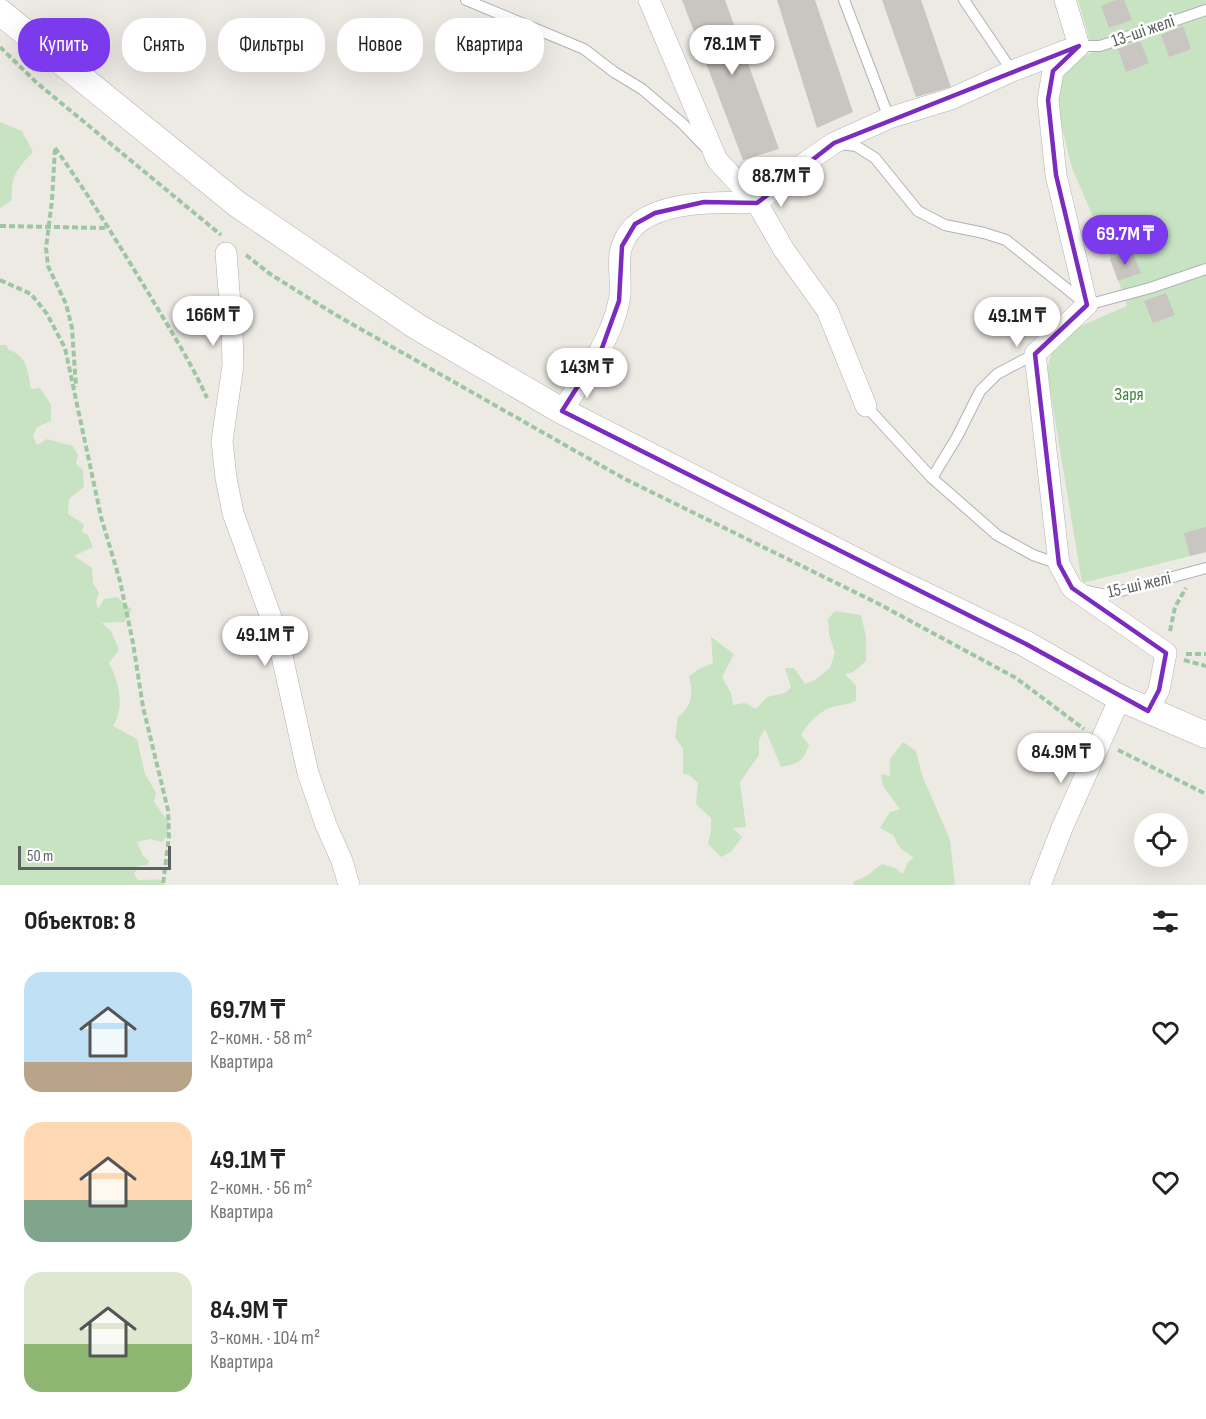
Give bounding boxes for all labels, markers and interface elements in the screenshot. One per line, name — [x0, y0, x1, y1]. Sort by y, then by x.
street label: 13-ші желі — [1109, 10, 1177, 52]
chip: Купить — [18, 18, 110, 72]
chip: Снять — [122, 18, 206, 72]
chip: Фильтры — [218, 18, 325, 72]
chip: Новое — [337, 18, 423, 72]
chip: Квартира — [435, 18, 544, 72]
pin: 78.1M ₸ — [677, 25, 787, 76]
text: 78.1M ₸ — [703, 32, 761, 56]
pin: 88.7M ₸ — [726, 157, 836, 208]
text: 88.7M ₸ — [752, 164, 810, 188]
pin: 69.7M ₸ — [1070, 215, 1180, 266]
text: 69.7M ₸ — [1096, 222, 1154, 246]
pin: 166M ₸ — [164, 296, 262, 347]
pin: 49.1M ₸ — [962, 297, 1072, 348]
text: 166M ₸ — [186, 303, 240, 327]
text: 49.1M ₸ — [988, 304, 1046, 328]
pin: 143M ₸ — [538, 348, 636, 399]
text: 143M ₸ — [561, 355, 614, 379]
park label: Заря — [1114, 384, 1144, 405]
street label: 15-ші желі — [1105, 567, 1173, 603]
pin: 49.1M ₸ — [210, 616, 320, 667]
text: 49.1M ₸ — [236, 623, 294, 647]
pin: 84.9M ₸ — [1006, 733, 1116, 784]
text: 84.9M ₸ — [1031, 740, 1091, 764]
map controls — [1134, 813, 1188, 867]
button: locate — [1134, 813, 1188, 867]
scale bar — [18, 843, 171, 870]
text: 50 m — [27, 847, 53, 866]
icon: filters — [1149, 905, 1182, 938]
text: Объектов: 8 — [24, 906, 136, 937]
text: 69.7M ₸ — [210, 995, 285, 1026]
icon: home — [72, 996, 144, 1068]
icon: heart — [1149, 1016, 1182, 1049]
text: 2-комн. · 58 m² — [210, 1026, 313, 1050]
text: Квартира — [210, 1050, 274, 1074]
text: 49.1M ₸ — [210, 1145, 285, 1176]
icon: home — [72, 1146, 144, 1218]
icon: heart — [1149, 1166, 1182, 1199]
text: 2-комн. · 56 m² — [210, 1176, 313, 1200]
text: Квартира — [210, 1200, 274, 1224]
text: 84.9M ₸ — [210, 1295, 287, 1326]
icon: home — [72, 1296, 144, 1368]
icon: heart — [1149, 1316, 1182, 1349]
text: 3-комн. · 104 m² — [210, 1326, 320, 1350]
text: Квартира — [210, 1350, 274, 1374]

